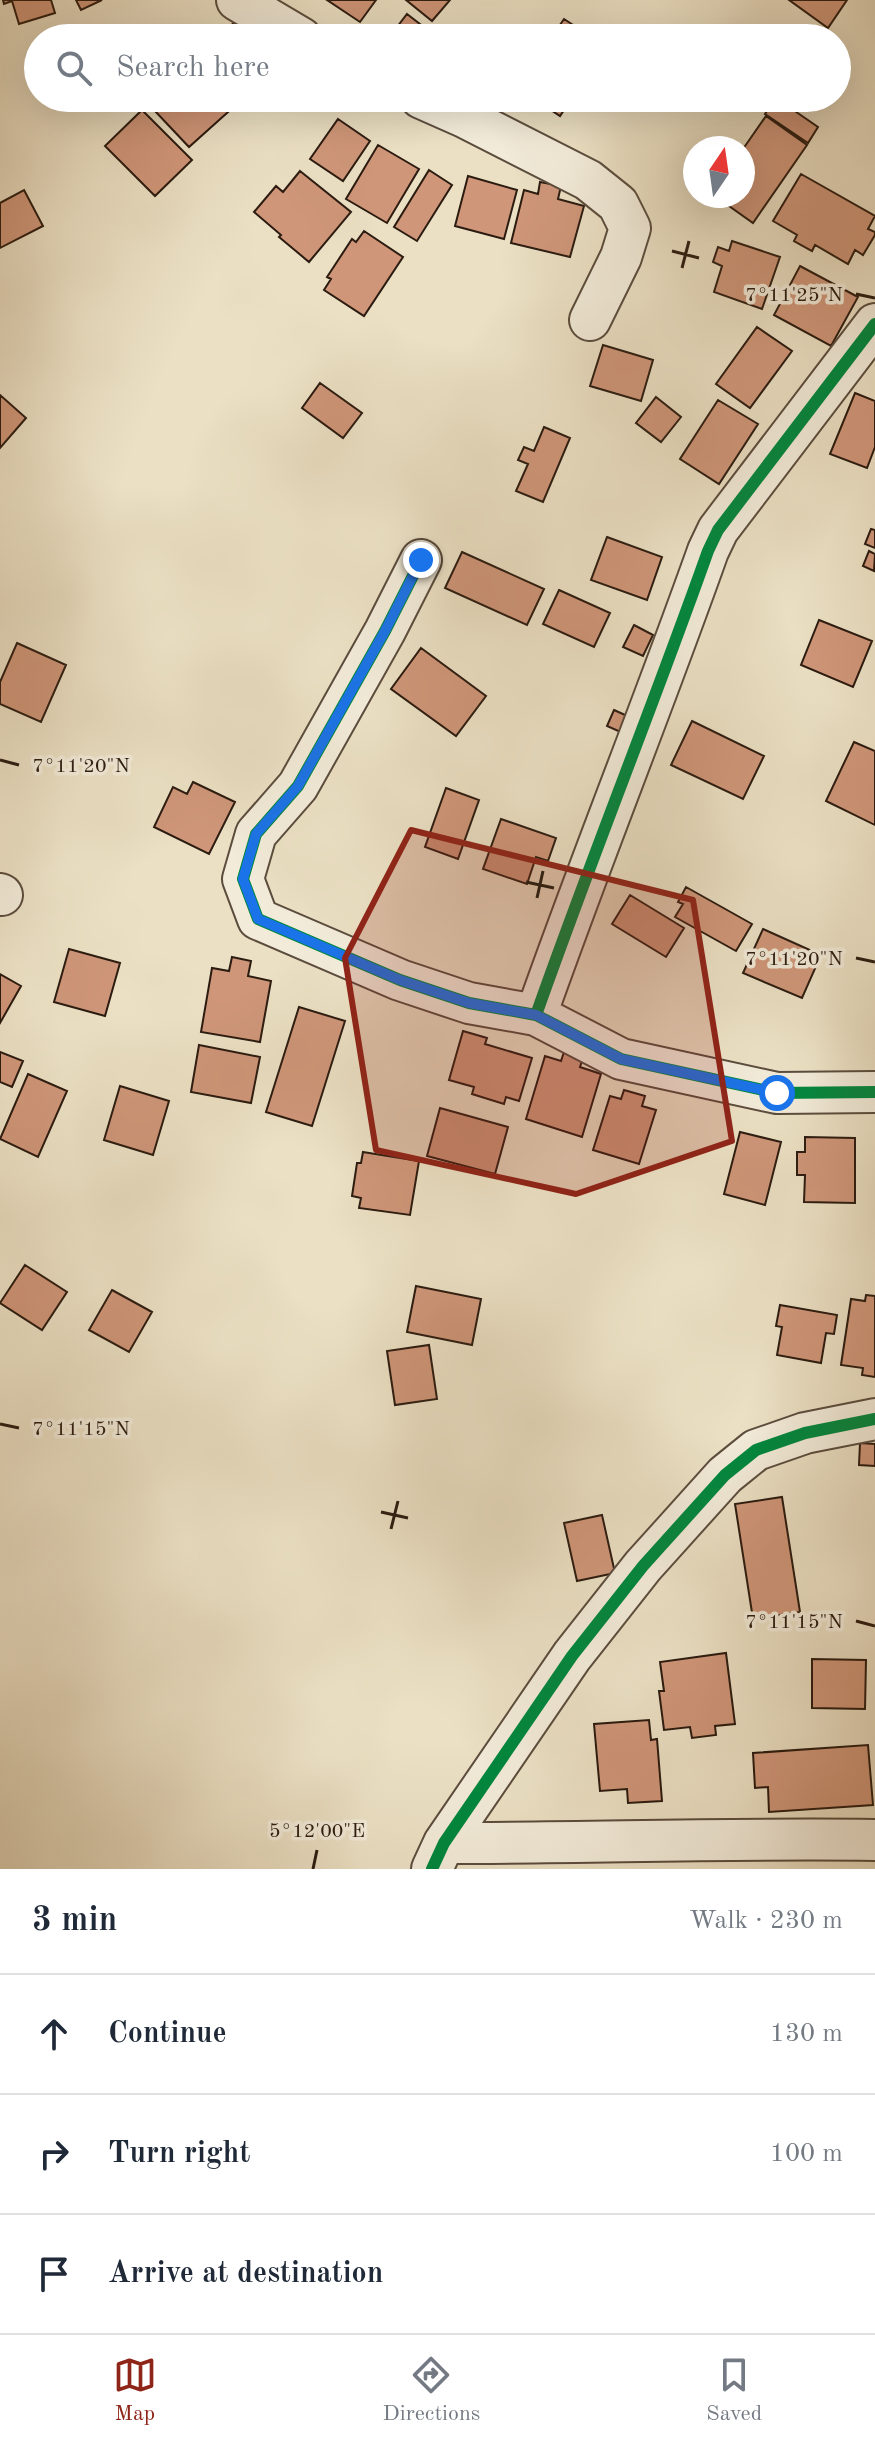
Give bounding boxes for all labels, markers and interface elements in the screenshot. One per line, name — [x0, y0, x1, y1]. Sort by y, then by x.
search box — [24, 24, 851, 112]
icon: search — [52, 46, 96, 90]
text: Search here — [116, 53, 270, 83]
north arrow — [683, 136, 755, 208]
text: 7°11'25"N — [745, 286, 843, 306]
route end — [403, 542, 439, 578]
text: 7°11'20"N — [32, 757, 130, 777]
text: 7°11'20"N — [745, 950, 843, 970]
route start — [759, 1075, 795, 1111]
text: 7°11'15"N — [32, 1420, 130, 1440]
text: 7°11'15"N — [745, 1613, 843, 1633]
text: 5°12'00"E — [269, 1822, 365, 1842]
text: 3 min — [32, 1904, 117, 1938]
text: Walk · 230 m — [689, 1908, 843, 1934]
icon: ahead — [32, 2012, 76, 2056]
text: Continue — [108, 2019, 227, 2049]
text: 130 m — [770, 2021, 843, 2047]
icon: right — [32, 2132, 76, 2176]
text: Turn right — [108, 2139, 250, 2169]
text: 100 m — [770, 2141, 843, 2167]
icon: arrive — [32, 2252, 76, 2296]
text: Arrive at destination — [108, 2259, 383, 2289]
tab: Map — [113, 2353, 157, 2428]
tab: Directions — [383, 2353, 480, 2428]
tab: Saved — [706, 2353, 762, 2428]

